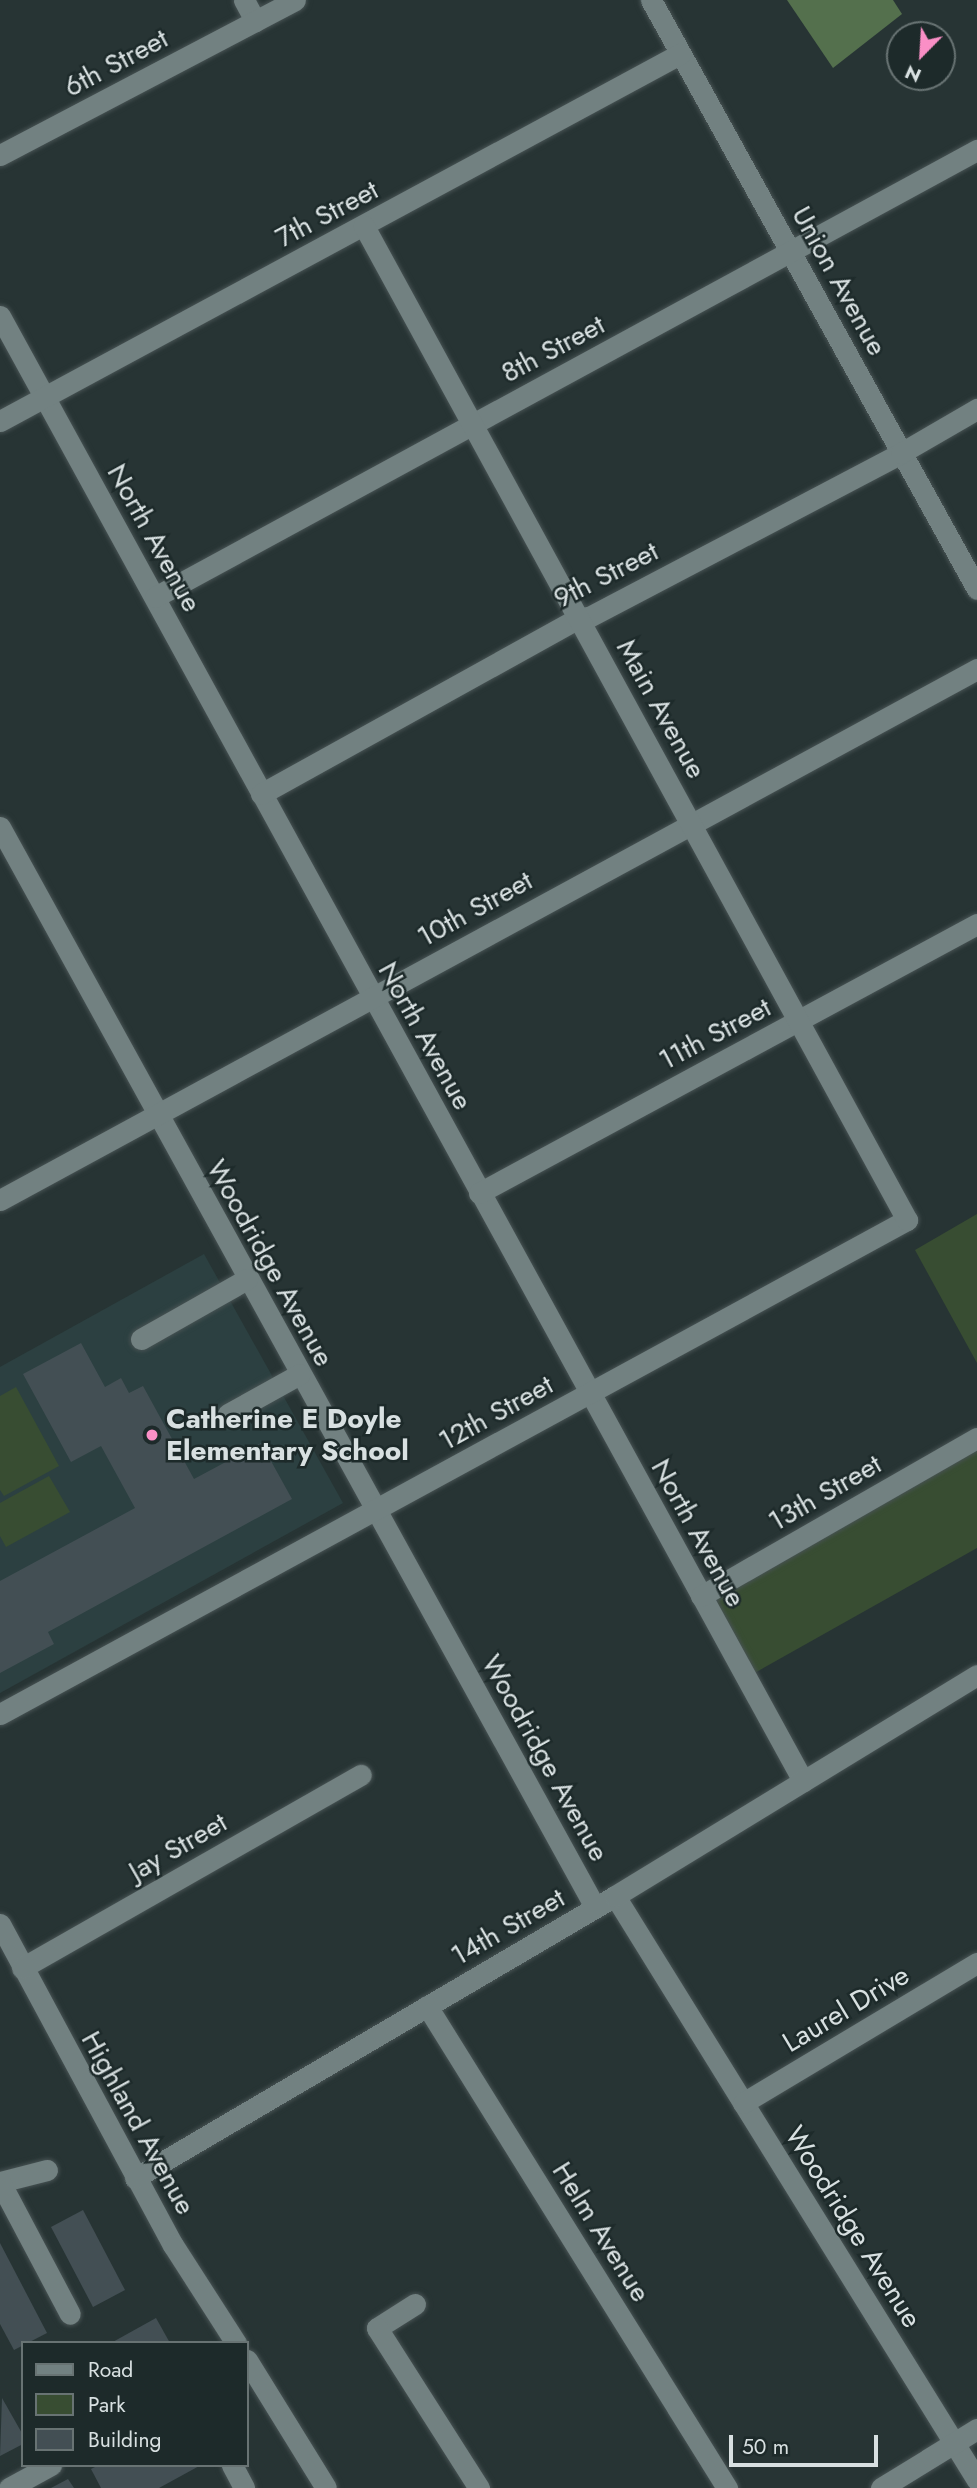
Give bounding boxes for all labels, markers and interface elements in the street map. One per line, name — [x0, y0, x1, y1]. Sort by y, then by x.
north arrow — [886, 21, 956, 91]
street label: 6th Street — [58, 22, 174, 104]
text: N — [901, 58, 925, 89]
street label: 7th Street — [270, 173, 384, 255]
street label: Union Avenue — [784, 201, 894, 361]
street label: 8th Street — [496, 308, 610, 390]
street label: North Avenue — [100, 458, 208, 618]
street label: 9th Street — [548, 534, 664, 616]
street label: Main Avenue — [609, 634, 713, 784]
street label: 10th Street — [412, 864, 538, 954]
street label: North Avenue — [371, 956, 479, 1116]
street label: 11th Street — [653, 991, 777, 1077]
street label: Woodridge Avenue — [199, 1154, 341, 1372]
street label: 12th Street — [433, 1368, 559, 1458]
place label: Catherine E Doyle Elementary School — [166, 1402, 409, 1468]
marker: Catherine E Doyle Elementary School — [144, 1427, 160, 1443]
street label: 13th Street — [763, 1447, 887, 1539]
street label: North Avenue — [644, 1453, 752, 1613]
street label: Woodridge Avenue — [474, 1649, 616, 1867]
street label: Jay Street — [123, 1806, 233, 1888]
street label: 14th Street — [445, 1881, 571, 1973]
street label: Laurel Drive — [777, 1958, 915, 2060]
street label: Highland Avenue — [74, 2026, 202, 2220]
street label: Woodridge Avenue — [778, 2120, 928, 2334]
street label: Helm Avenue — [545, 2156, 657, 2308]
legend — [21, 2341, 248, 2467]
text: Road — [88, 2355, 133, 2385]
text: Park — [88, 2390, 125, 2420]
scale bar — [732, 2422, 881, 2466]
text: Building — [88, 2425, 161, 2455]
text: 50 m — [742, 2432, 789, 2462]

